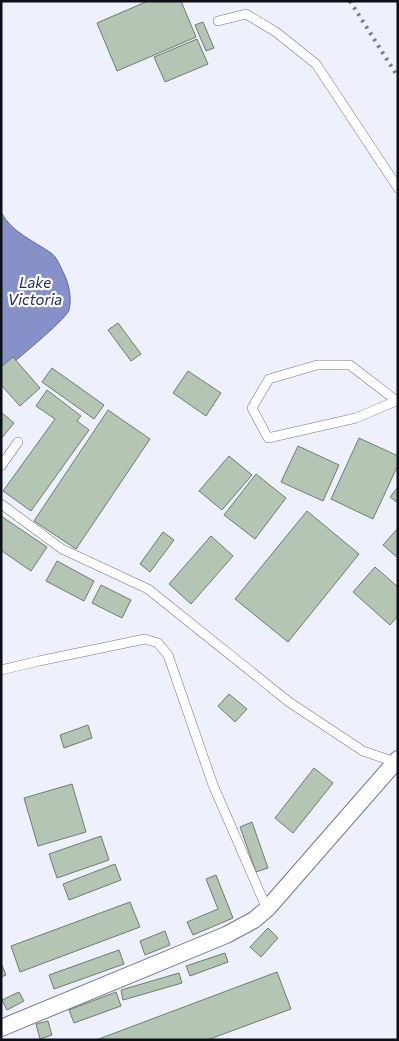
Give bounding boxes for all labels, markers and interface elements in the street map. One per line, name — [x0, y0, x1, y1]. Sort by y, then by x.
water label: Lake Victoria — [8, 273, 62, 308]

